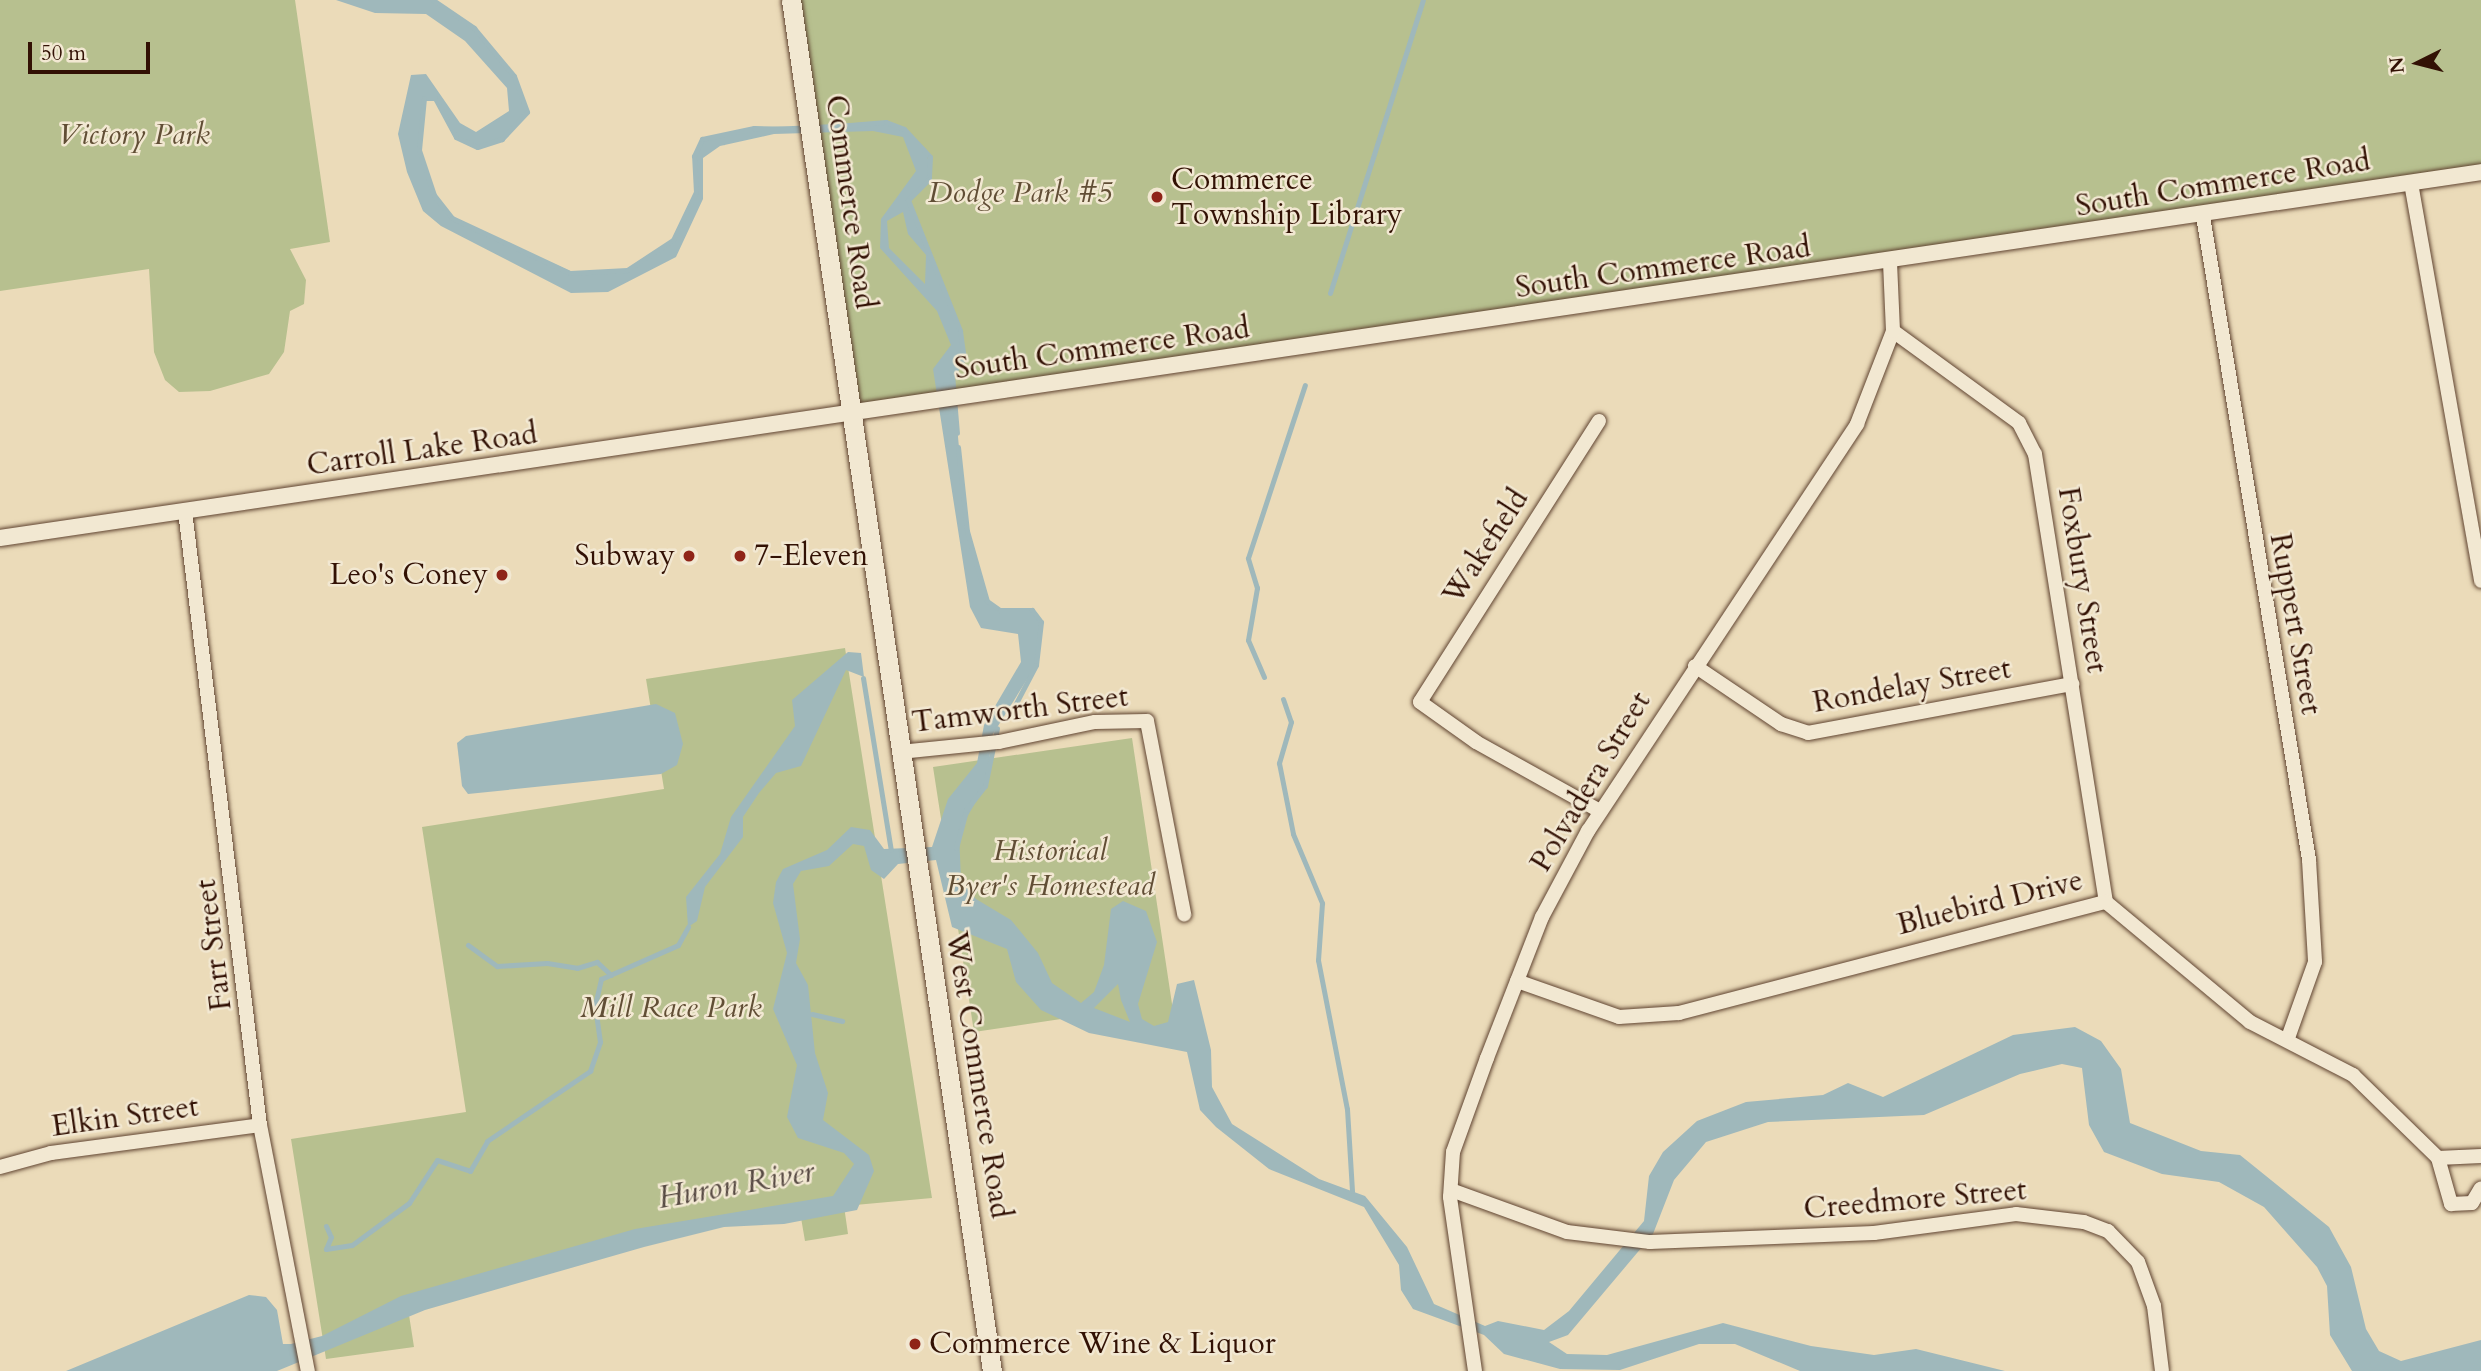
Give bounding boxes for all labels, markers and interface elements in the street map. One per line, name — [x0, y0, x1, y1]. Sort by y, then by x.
scale bar — [32, 28, 154, 72]
north arrow — [2383, 28, 2453, 98]
text: 50 m — [41, 39, 86, 68]
text: N — [2383, 56, 2411, 75]
street label: Commerce Road — [817, 93, 883, 311]
park label: Victory Park — [58, 117, 210, 153]
street label: South Commerce Road — [2073, 143, 2373, 225]
place label: Commerce Township Library — [1171, 162, 1403, 232]
park label: Dodge Park #5 — [928, 175, 1112, 211]
marker: Commerce Township Library — [1149, 189, 1165, 205]
street label: South Commerce Road — [1513, 229, 1813, 307]
street label: South Commerce Road — [952, 310, 1252, 388]
street label: Carroll Lake Road — [305, 416, 539, 484]
street label: Wakefield — [1436, 483, 1536, 611]
street label: Foxbury Street — [2050, 484, 2114, 676]
street label: Ruppert Street — [2261, 531, 2329, 717]
place label: Subway — [575, 538, 675, 574]
place label: 7-Eleven — [754, 538, 868, 574]
marker: Subway — [681, 548, 697, 564]
marker: 7-Eleven — [732, 548, 748, 564]
place label: Leo's Coney — [329, 557, 488, 593]
marker: Leo's Coney — [494, 567, 510, 583]
street label: Rondelay Street — [1810, 651, 2014, 721]
street label: Tamworth Street — [910, 679, 1130, 741]
street label: Polvadera Street — [1523, 686, 1659, 878]
park label: Historical Byer's Homestead — [945, 833, 1155, 903]
street label: Bluebird Drive — [1893, 863, 2087, 943]
street label: Farr Street — [188, 877, 240, 1013]
street label: West Commerce Road — [938, 929, 1018, 1221]
park label: Mill Race Park — [580, 990, 762, 1026]
street label: Elkin Street — [49, 1089, 201, 1145]
water label: Huron River — [655, 1152, 817, 1218]
street label: Creedmore Street — [1802, 1172, 2028, 1228]
place label: Commerce Wine & Liquor — [929, 1326, 1276, 1362]
marker: Commerce Wine & Liquor — [907, 1336, 923, 1352]

